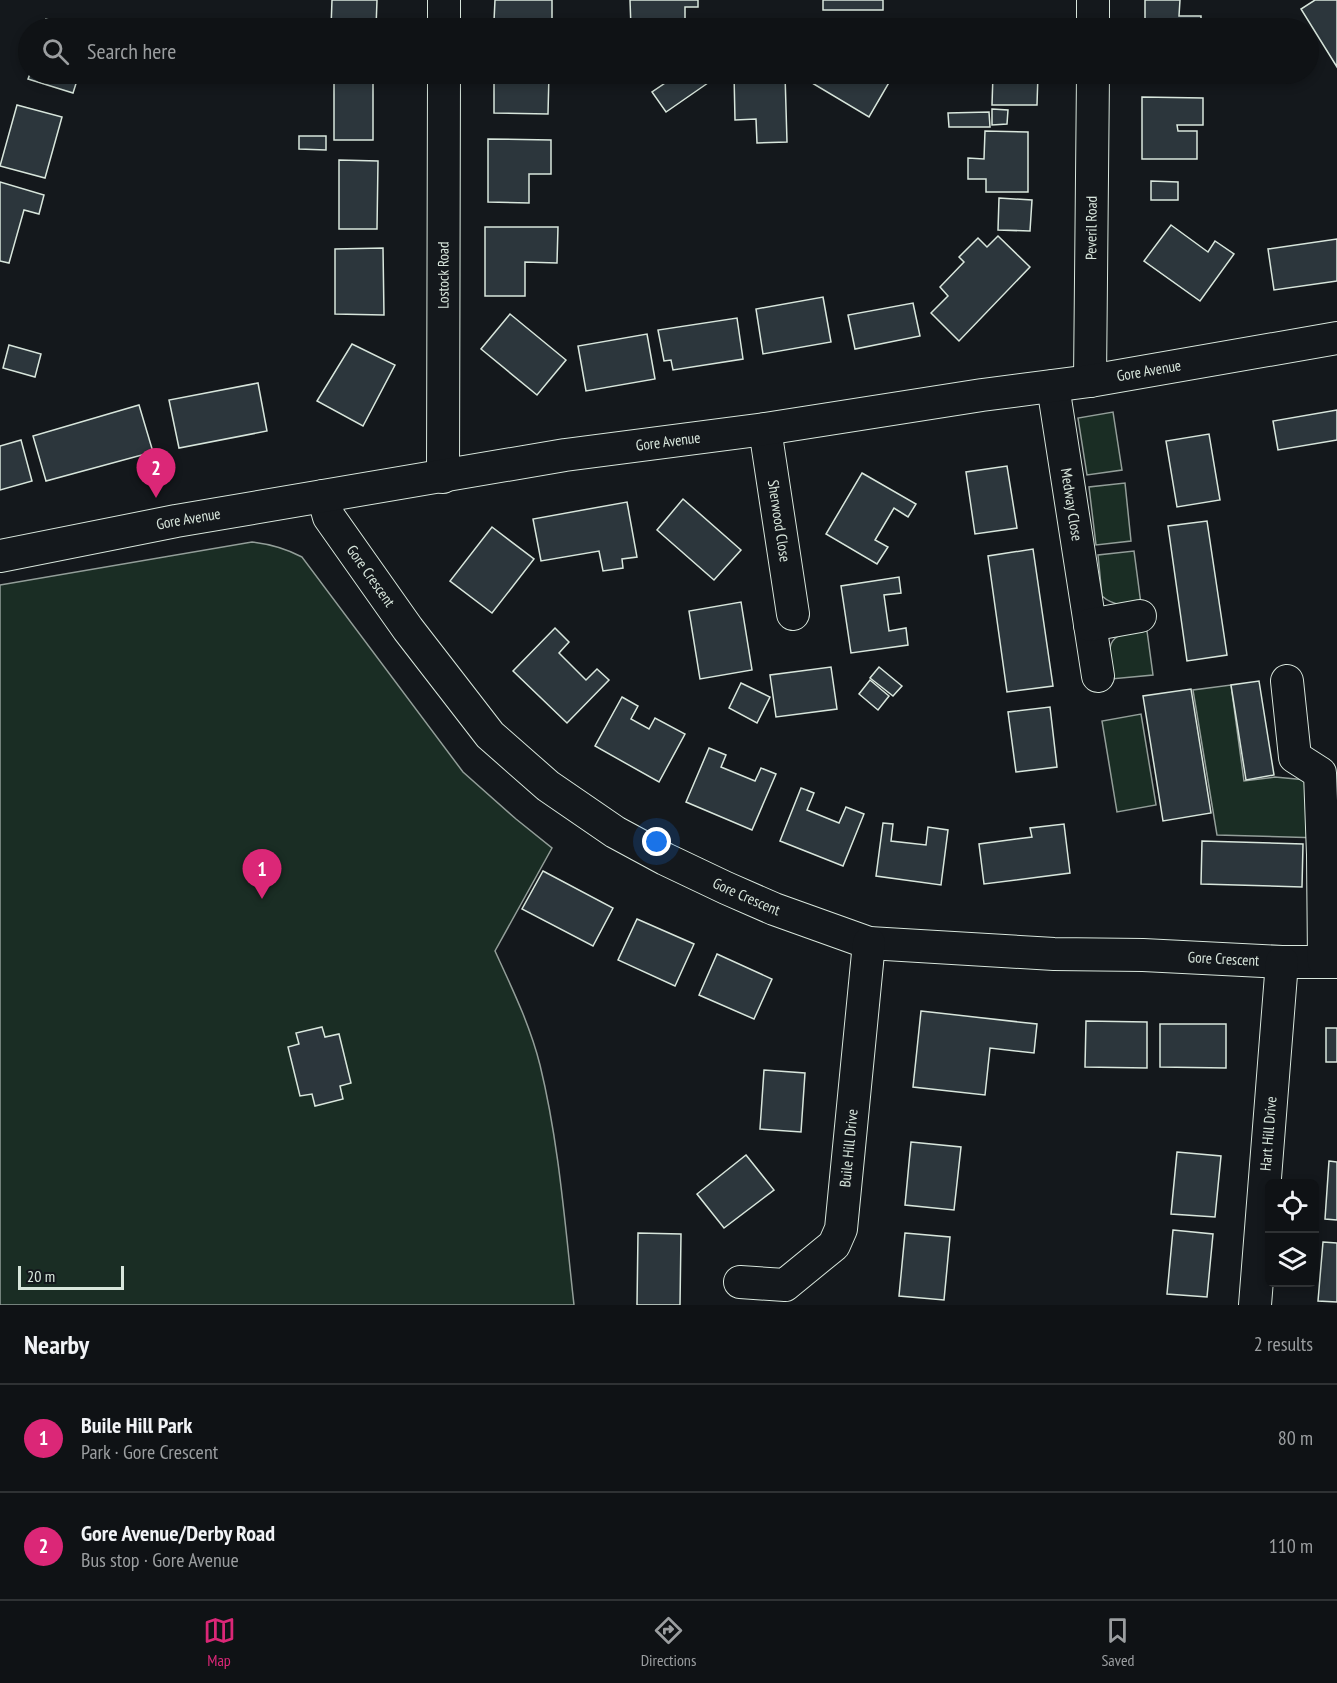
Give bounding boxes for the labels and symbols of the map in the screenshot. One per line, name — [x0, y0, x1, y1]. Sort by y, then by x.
street label: Peveril Road — [1081, 196, 1101, 260]
street label: Lostock Road — [433, 241, 453, 309]
street label: Gore Avenue — [1115, 355, 1182, 385]
street label: Gore Avenue — [635, 427, 702, 455]
pin: 2 — [136, 448, 176, 498]
street label: Medway Close — [1057, 467, 1087, 542]
street label: Sherwood Close — [764, 478, 795, 563]
street label: Gore Avenue — [155, 504, 222, 534]
street label: Gore Crescent — [343, 541, 399, 610]
your location — [642, 827, 671, 856]
pin: 1 — [242, 850, 282, 899]
street label: Gore Crescent — [710, 873, 783, 919]
street label: Gore Crescent — [1187, 947, 1260, 970]
street label: Hart Hill Drive — [1256, 1096, 1280, 1171]
street label: Buile Hill Drive — [835, 1108, 862, 1188]
scale bar — [18, 1263, 124, 1290]

